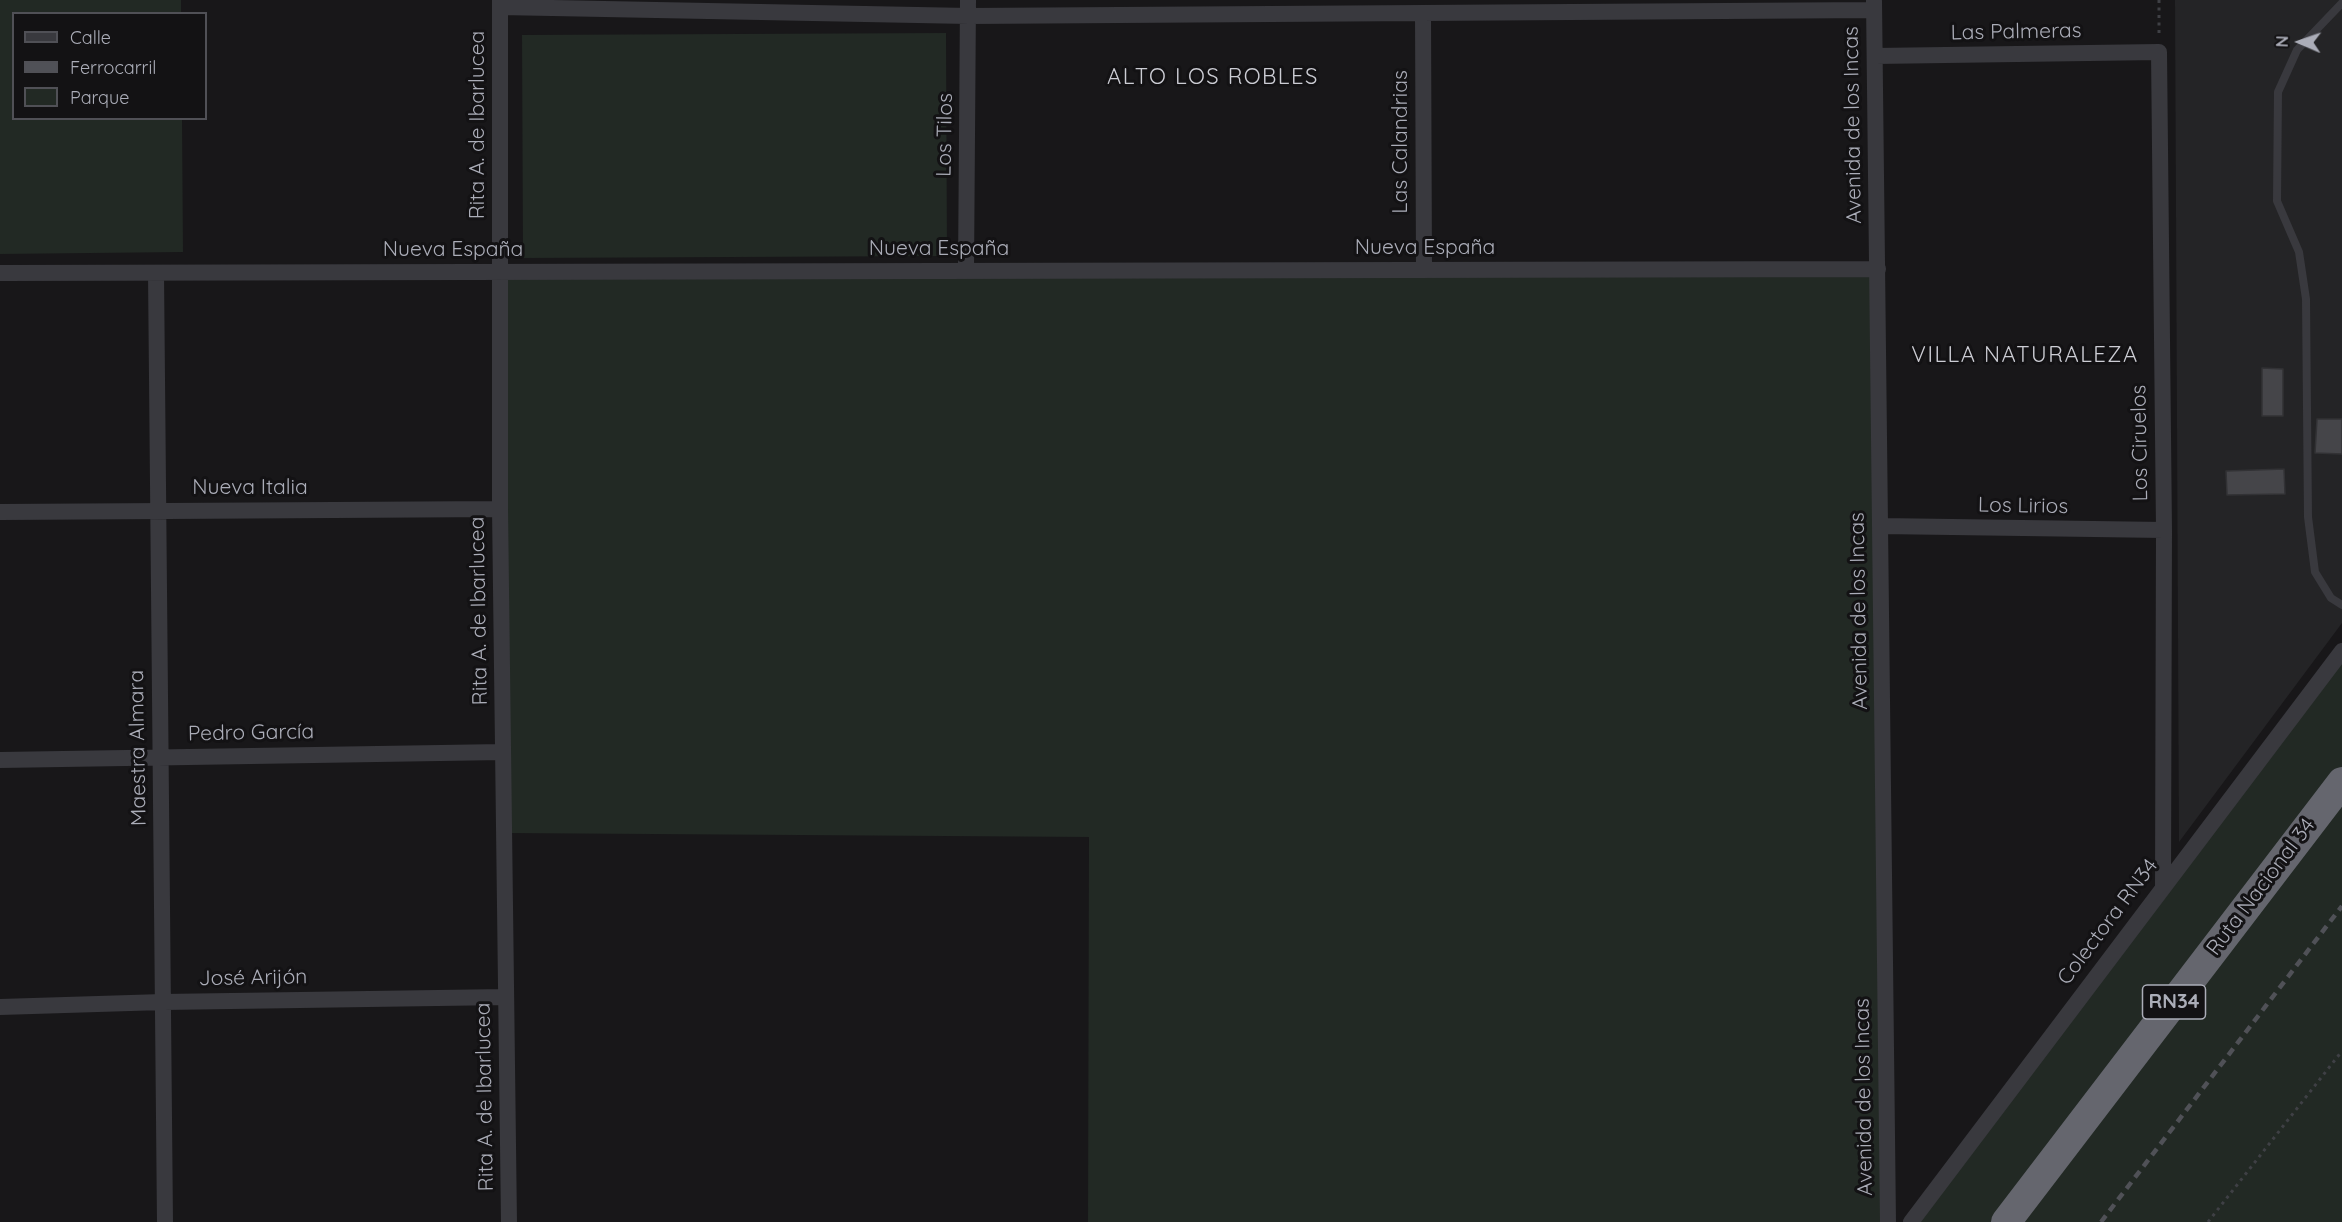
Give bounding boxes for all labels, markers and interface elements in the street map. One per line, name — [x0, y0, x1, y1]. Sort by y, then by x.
legend — [12, 12, 207, 120]
north arrow — [2270, 12, 2330, 72]
street label: Las Palmeras — [1950, 18, 2082, 46]
text: Calle — [70, 26, 111, 49]
street label: Avenida de los Incas — [1839, 26, 1867, 224]
street label: Rita A. de Ibarlucea — [465, 31, 491, 219]
text: N — [2272, 35, 2292, 48]
text: Ferrocarril — [70, 56, 157, 79]
district label: ALTO LOS ROBLES — [1107, 64, 1319, 90]
street label: Las Calandrias — [1388, 70, 1414, 214]
text: Parque — [70, 86, 129, 109]
street label: Los Tilos — [932, 93, 958, 177]
street label: Nueva España — [1355, 235, 1495, 261]
street label: Nueva España — [869, 236, 1009, 262]
street label: Nueva España — [383, 237, 523, 263]
district label: VILLA NATURALEZA — [1911, 342, 2139, 368]
street label: Los Ciruelos — [2126, 384, 2154, 502]
street label: Nueva Italia — [192, 475, 308, 501]
street label: Los Lirios — [1978, 493, 2068, 519]
street label: Avenida de los Incas — [1845, 512, 1873, 710]
street label: Rita A. de Ibarlucea — [465, 516, 493, 706]
street label: Maestra Almara — [124, 670, 152, 826]
street label: Pedro García — [188, 719, 314, 747]
street label: Ruta Nacional 34 — [2201, 814, 2321, 960]
street label: Colectora RN34 — [2052, 854, 2164, 990]
street label: José Arijón — [198, 964, 308, 992]
road number: RN34 — [2142, 985, 2206, 1019]
street label: Avenida de los Incas — [1850, 998, 1878, 1196]
street label: Rita A. de Ibarlucea — [471, 1002, 499, 1192]

